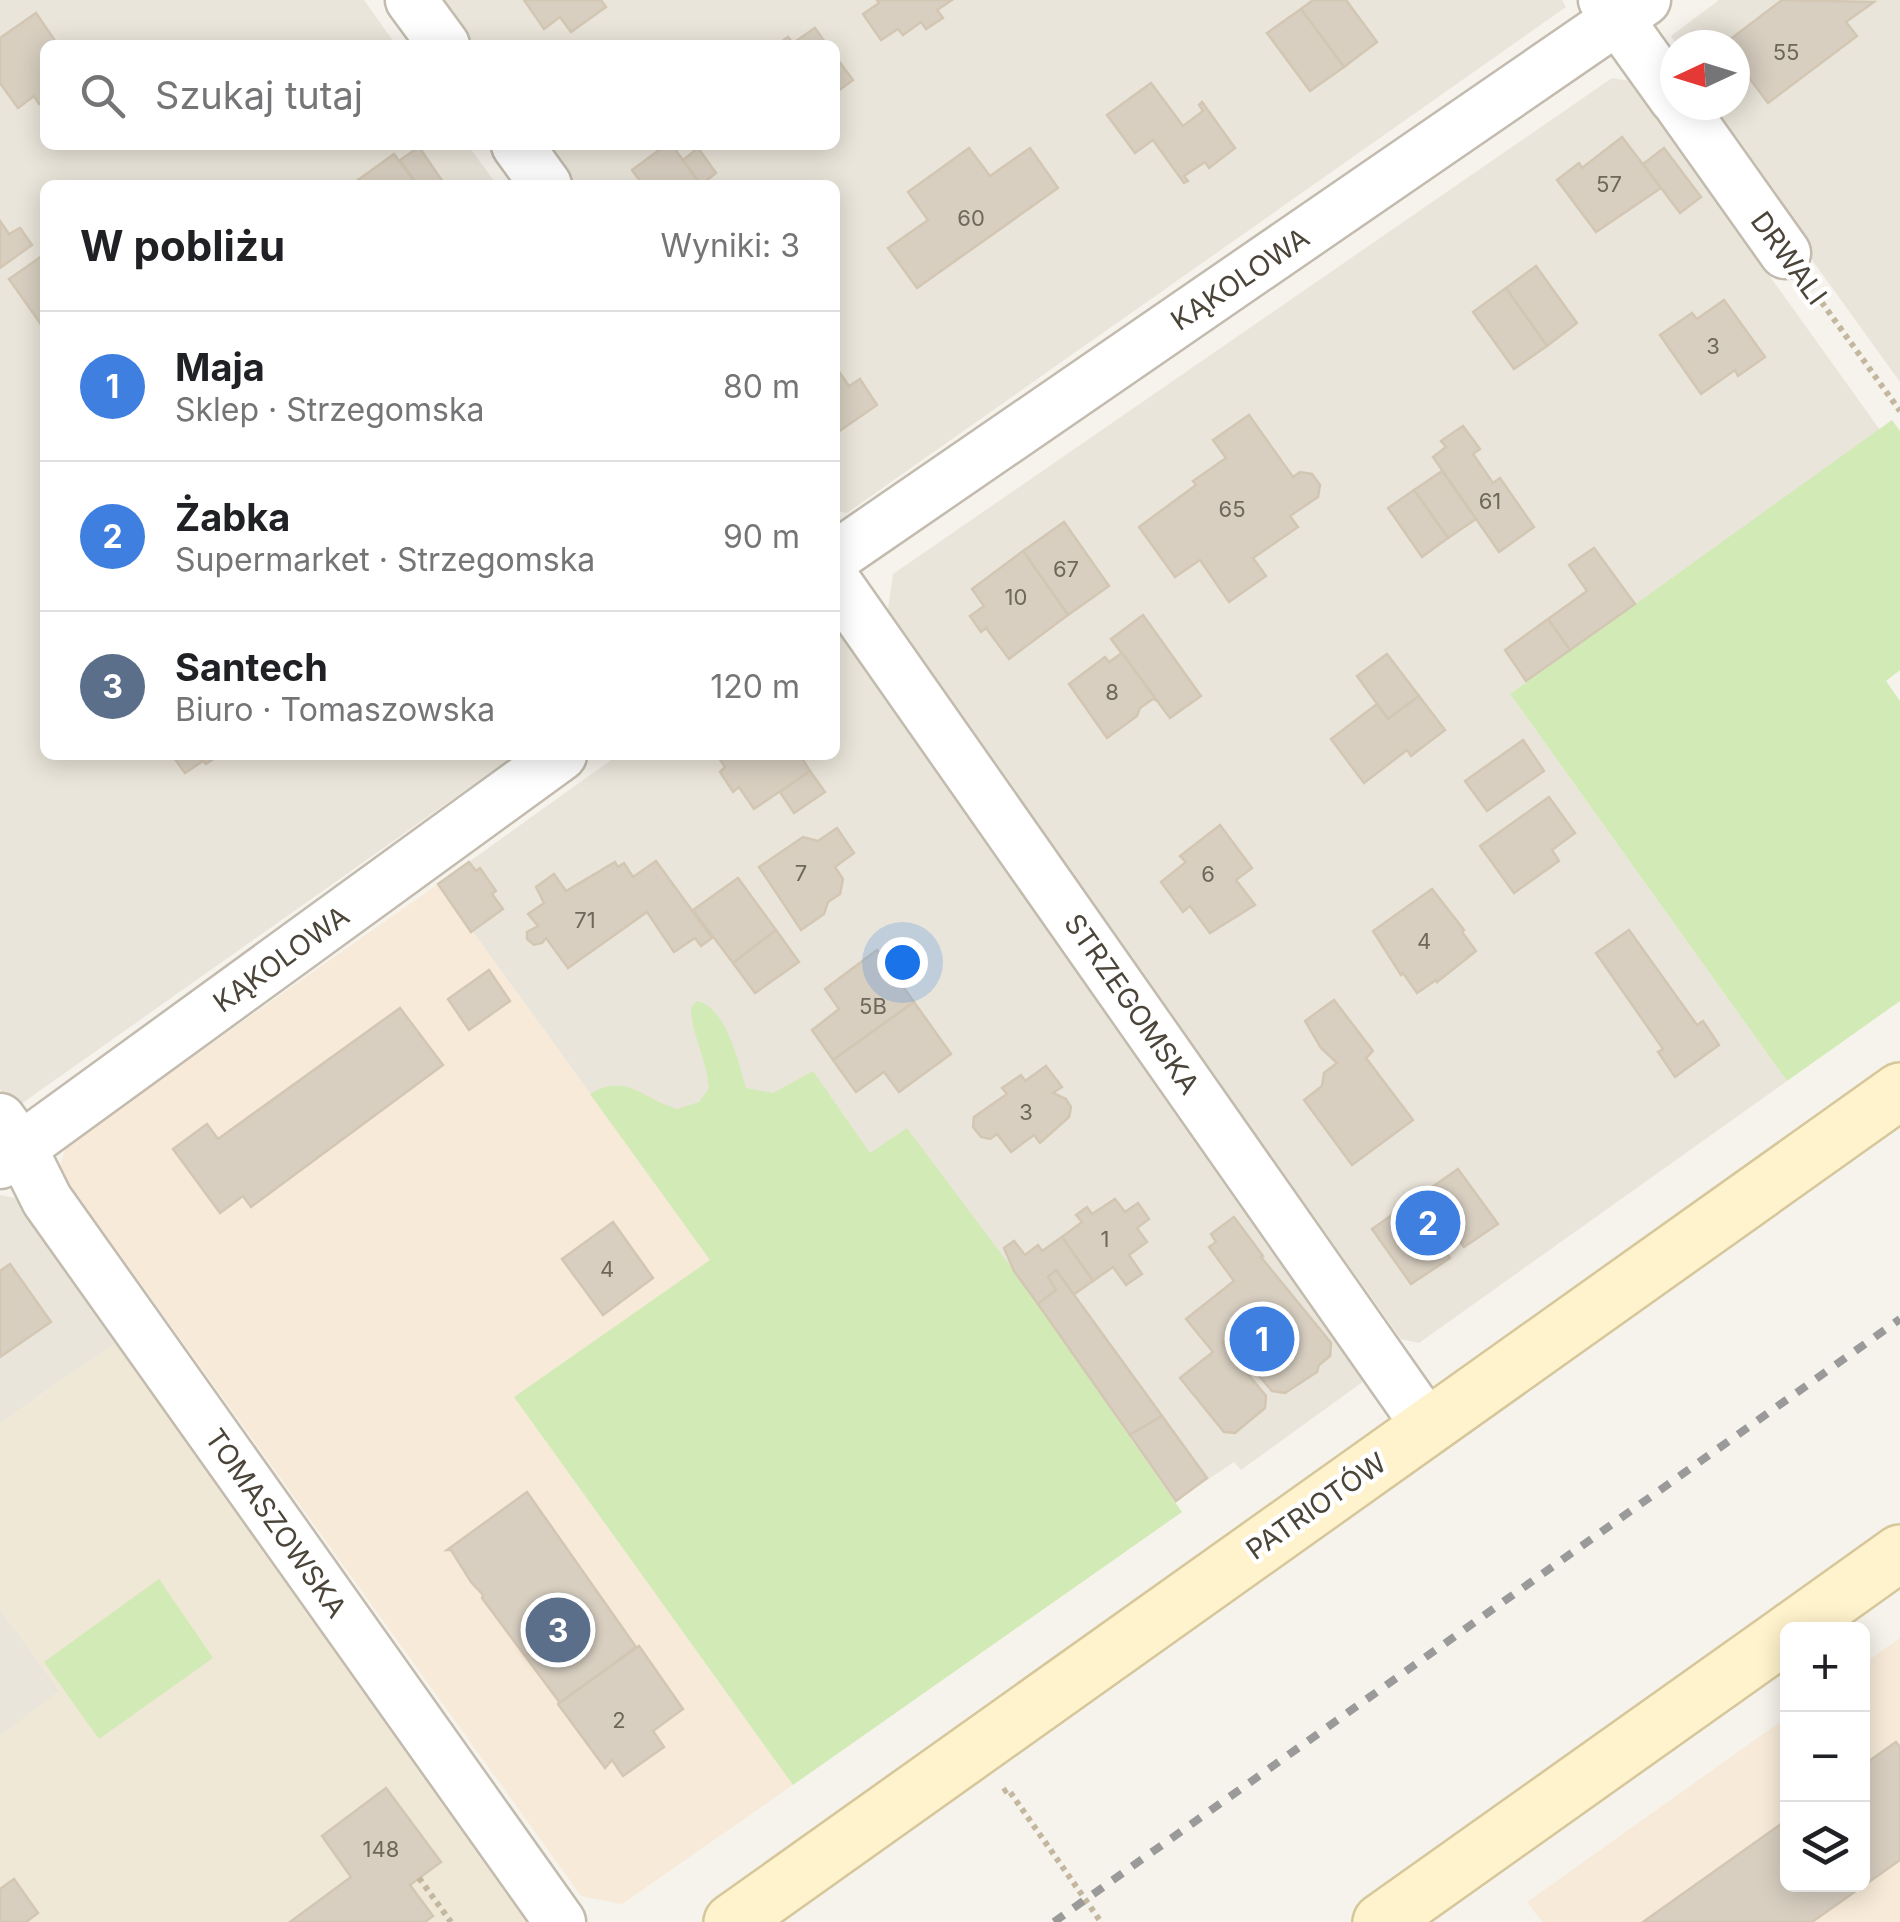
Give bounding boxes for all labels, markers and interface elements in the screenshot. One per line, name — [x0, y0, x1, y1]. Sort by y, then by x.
north arrow — [1660, 30, 1750, 120]
house number: 55 — [1773, 39, 1799, 65]
search box — [40, 40, 840, 150]
icon: search — [75, 68, 130, 123]
text: Szukaj tutaj — [155, 72, 363, 118]
house number: 57 — [1596, 171, 1622, 197]
house number: 60 — [957, 205, 985, 231]
street label: DRWALI — [1744, 205, 1834, 311]
text: W pobliżu — [80, 220, 285, 271]
street label: KĄKOLOWA — [1165, 220, 1315, 338]
text: Wyniki: 3 — [661, 226, 800, 265]
house number: 3 — [1706, 333, 1720, 359]
text: Maja — [175, 344, 265, 390]
text: 1 — [106, 367, 119, 406]
text: 80 m — [723, 367, 800, 406]
text: Sklep · Strzegomska — [175, 390, 484, 429]
house number: 61 — [1479, 488, 1501, 514]
text: Żabka — [175, 494, 290, 540]
house number: 65 — [1218, 496, 1246, 522]
text: 2 — [102, 517, 123, 556]
text: 90 m — [723, 517, 800, 556]
text: Supermarket · Strzegomska — [175, 540, 595, 579]
house number: 67 — [1053, 556, 1079, 582]
house number: 10 — [1005, 584, 1027, 610]
text: Santech — [175, 644, 328, 690]
text: 3 — [102, 667, 123, 706]
text: 120 m — [710, 667, 800, 706]
house number: 8 — [1105, 679, 1119, 705]
text: Biuro · Tomaszowska — [175, 690, 495, 729]
house number: 7 — [795, 860, 807, 886]
house number: 6 — [1201, 861, 1215, 887]
street label: KĄKOLOWA — [207, 898, 355, 1020]
house number: 71 — [574, 907, 596, 933]
street label: STRZEGOMSKA — [1057, 907, 1207, 1101]
house number: 4 — [1417, 928, 1431, 954]
your location — [877, 937, 928, 988]
house number: 5B — [859, 993, 887, 1019]
house number: 3 — [1019, 1099, 1033, 1125]
pin: 2 — [1396, 1186, 1460, 1260]
house number: 1 — [1101, 1226, 1109, 1252]
house number: 4 — [600, 1256, 614, 1282]
pin: 1 — [1230, 1302, 1294, 1376]
street label: TOMASZOWSKA — [198, 1422, 354, 1624]
street label: PATRIOTÓW — [1239, 1445, 1393, 1567]
pin: 3 — [526, 1592, 590, 1668]
map controls — [1780, 1622, 1870, 1892]
button: + — [1780, 1622, 1870, 1712]
house number: 2 — [612, 1707, 626, 1733]
button: − — [1780, 1712, 1870, 1802]
button: layers — [1780, 1802, 1870, 1892]
house number: 148 — [363, 1836, 399, 1862]

